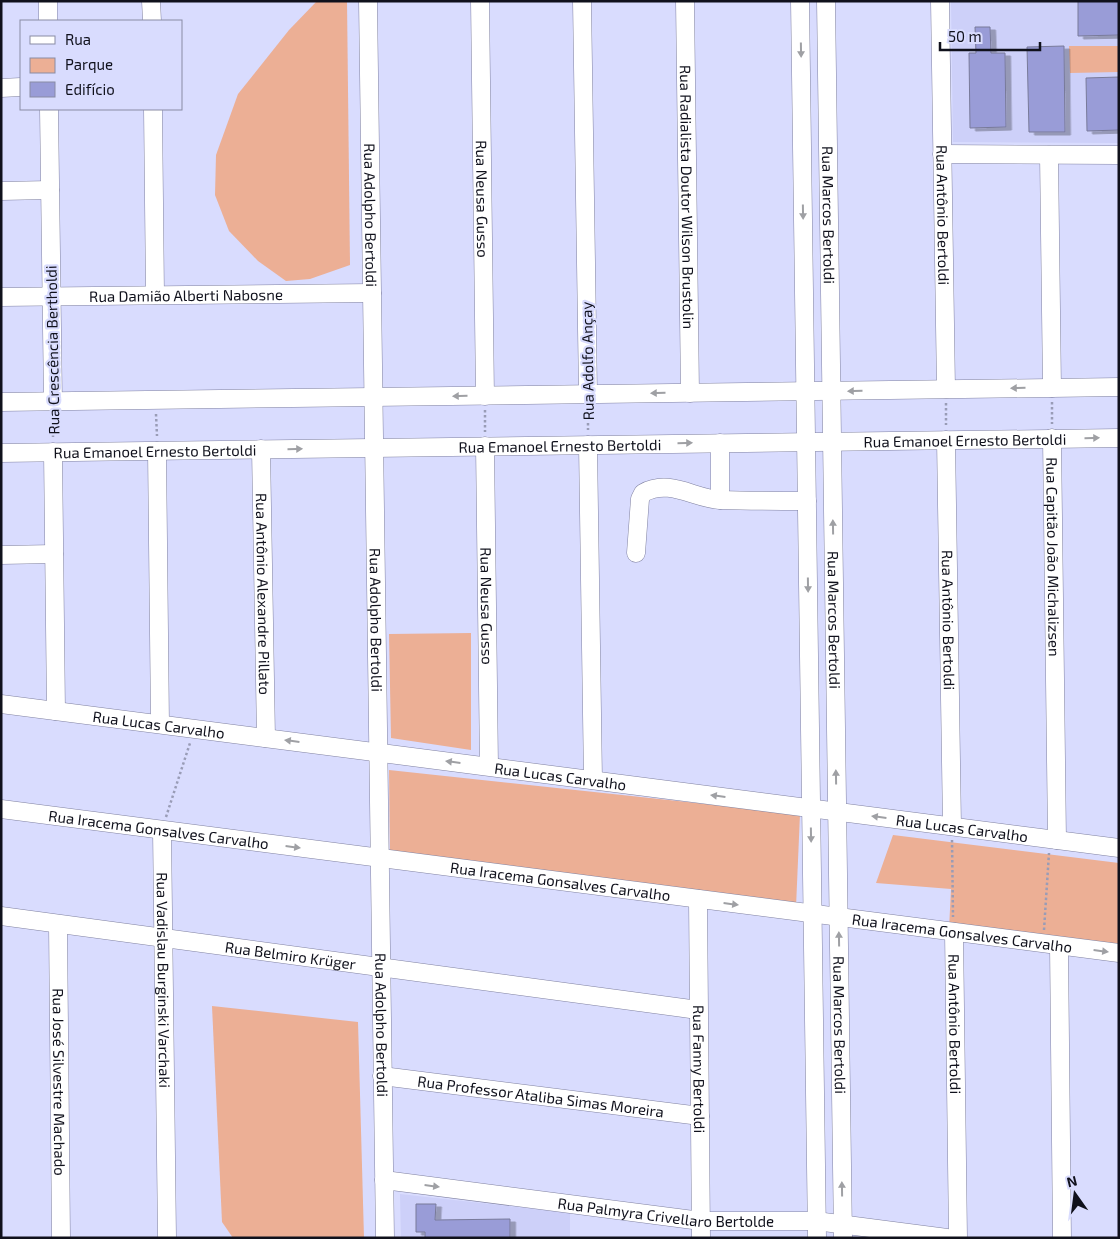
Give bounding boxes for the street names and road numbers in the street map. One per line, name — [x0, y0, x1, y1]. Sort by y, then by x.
street label: Rua Radialista Doutor Wilson Brustolin — [677, 65, 698, 329]
street label: Rua Neusa Gusso — [473, 140, 492, 258]
street label: Rua Adolpho Bertoldi — [361, 143, 381, 287]
street label: Rua Antônio Bertoldi — [933, 145, 953, 285]
street label: Rua Marcos Bertoldi — [819, 146, 839, 284]
street label: Rua Crescência Bertholdi — [42, 265, 62, 435]
street label: Rua Damião Alberti Nabosne — [89, 285, 283, 305]
street label: Rua Adolfo Ançay — [577, 302, 598, 420]
street label: Rua Emanoel Ernesto Bertoldi — [863, 430, 1066, 450]
street label: Rua Emanoel Ernesto Bertoldi — [458, 435, 662, 456]
street label: Rua Emanoel Ernesto Bertoldi — [53, 441, 257, 461]
street label: Rua Capitão João Michalizsen — [1043, 457, 1064, 657]
street label: Rua Antônio Alexandre Pillato — [253, 493, 274, 695]
street label: Rua Neusa Gusso — [477, 547, 497, 665]
street label: Rua Adolpho Bertoldi — [367, 548, 386, 692]
street label: Rua Antônio Bertoldi — [939, 550, 959, 690]
street label: Rua Marcos Bertoldi — [825, 551, 844, 689]
street label: Rua Lucas Carvalho — [92, 707, 226, 742]
street label: Rua Lucas Carvalho — [493, 759, 627, 793]
street label: Rua Iracema Gonsalves Carvalho — [47, 806, 270, 852]
street label: Rua Lucas Carvalho — [895, 810, 1029, 845]
street label: Rua Iracema Gonsalves Carvalho — [449, 858, 672, 904]
street label: Rua Vadislau Burginski Varchaki — [154, 872, 174, 1088]
street label: Rua Iracema Gonsalves Carvalho — [851, 910, 1073, 956]
street label: Rua Belmiro Krüger — [224, 937, 357, 973]
street label: Rua Adolpho Bertoldi — [372, 953, 392, 1097]
street label: Rua Antônio Bertoldi — [945, 954, 965, 1094]
street label: Rua Marcos Bertoldi — [830, 956, 850, 1094]
street label: Rua José Silvestre Machado — [50, 988, 69, 1176]
street label: Rua Fanny Bertoldi — [690, 1005, 709, 1133]
street label: Rua Professor Ataliba Simas Moreira — [416, 1072, 665, 1120]
street label: Rua Palmyra Crivellaro Bertolde — [557, 1194, 774, 1230]

